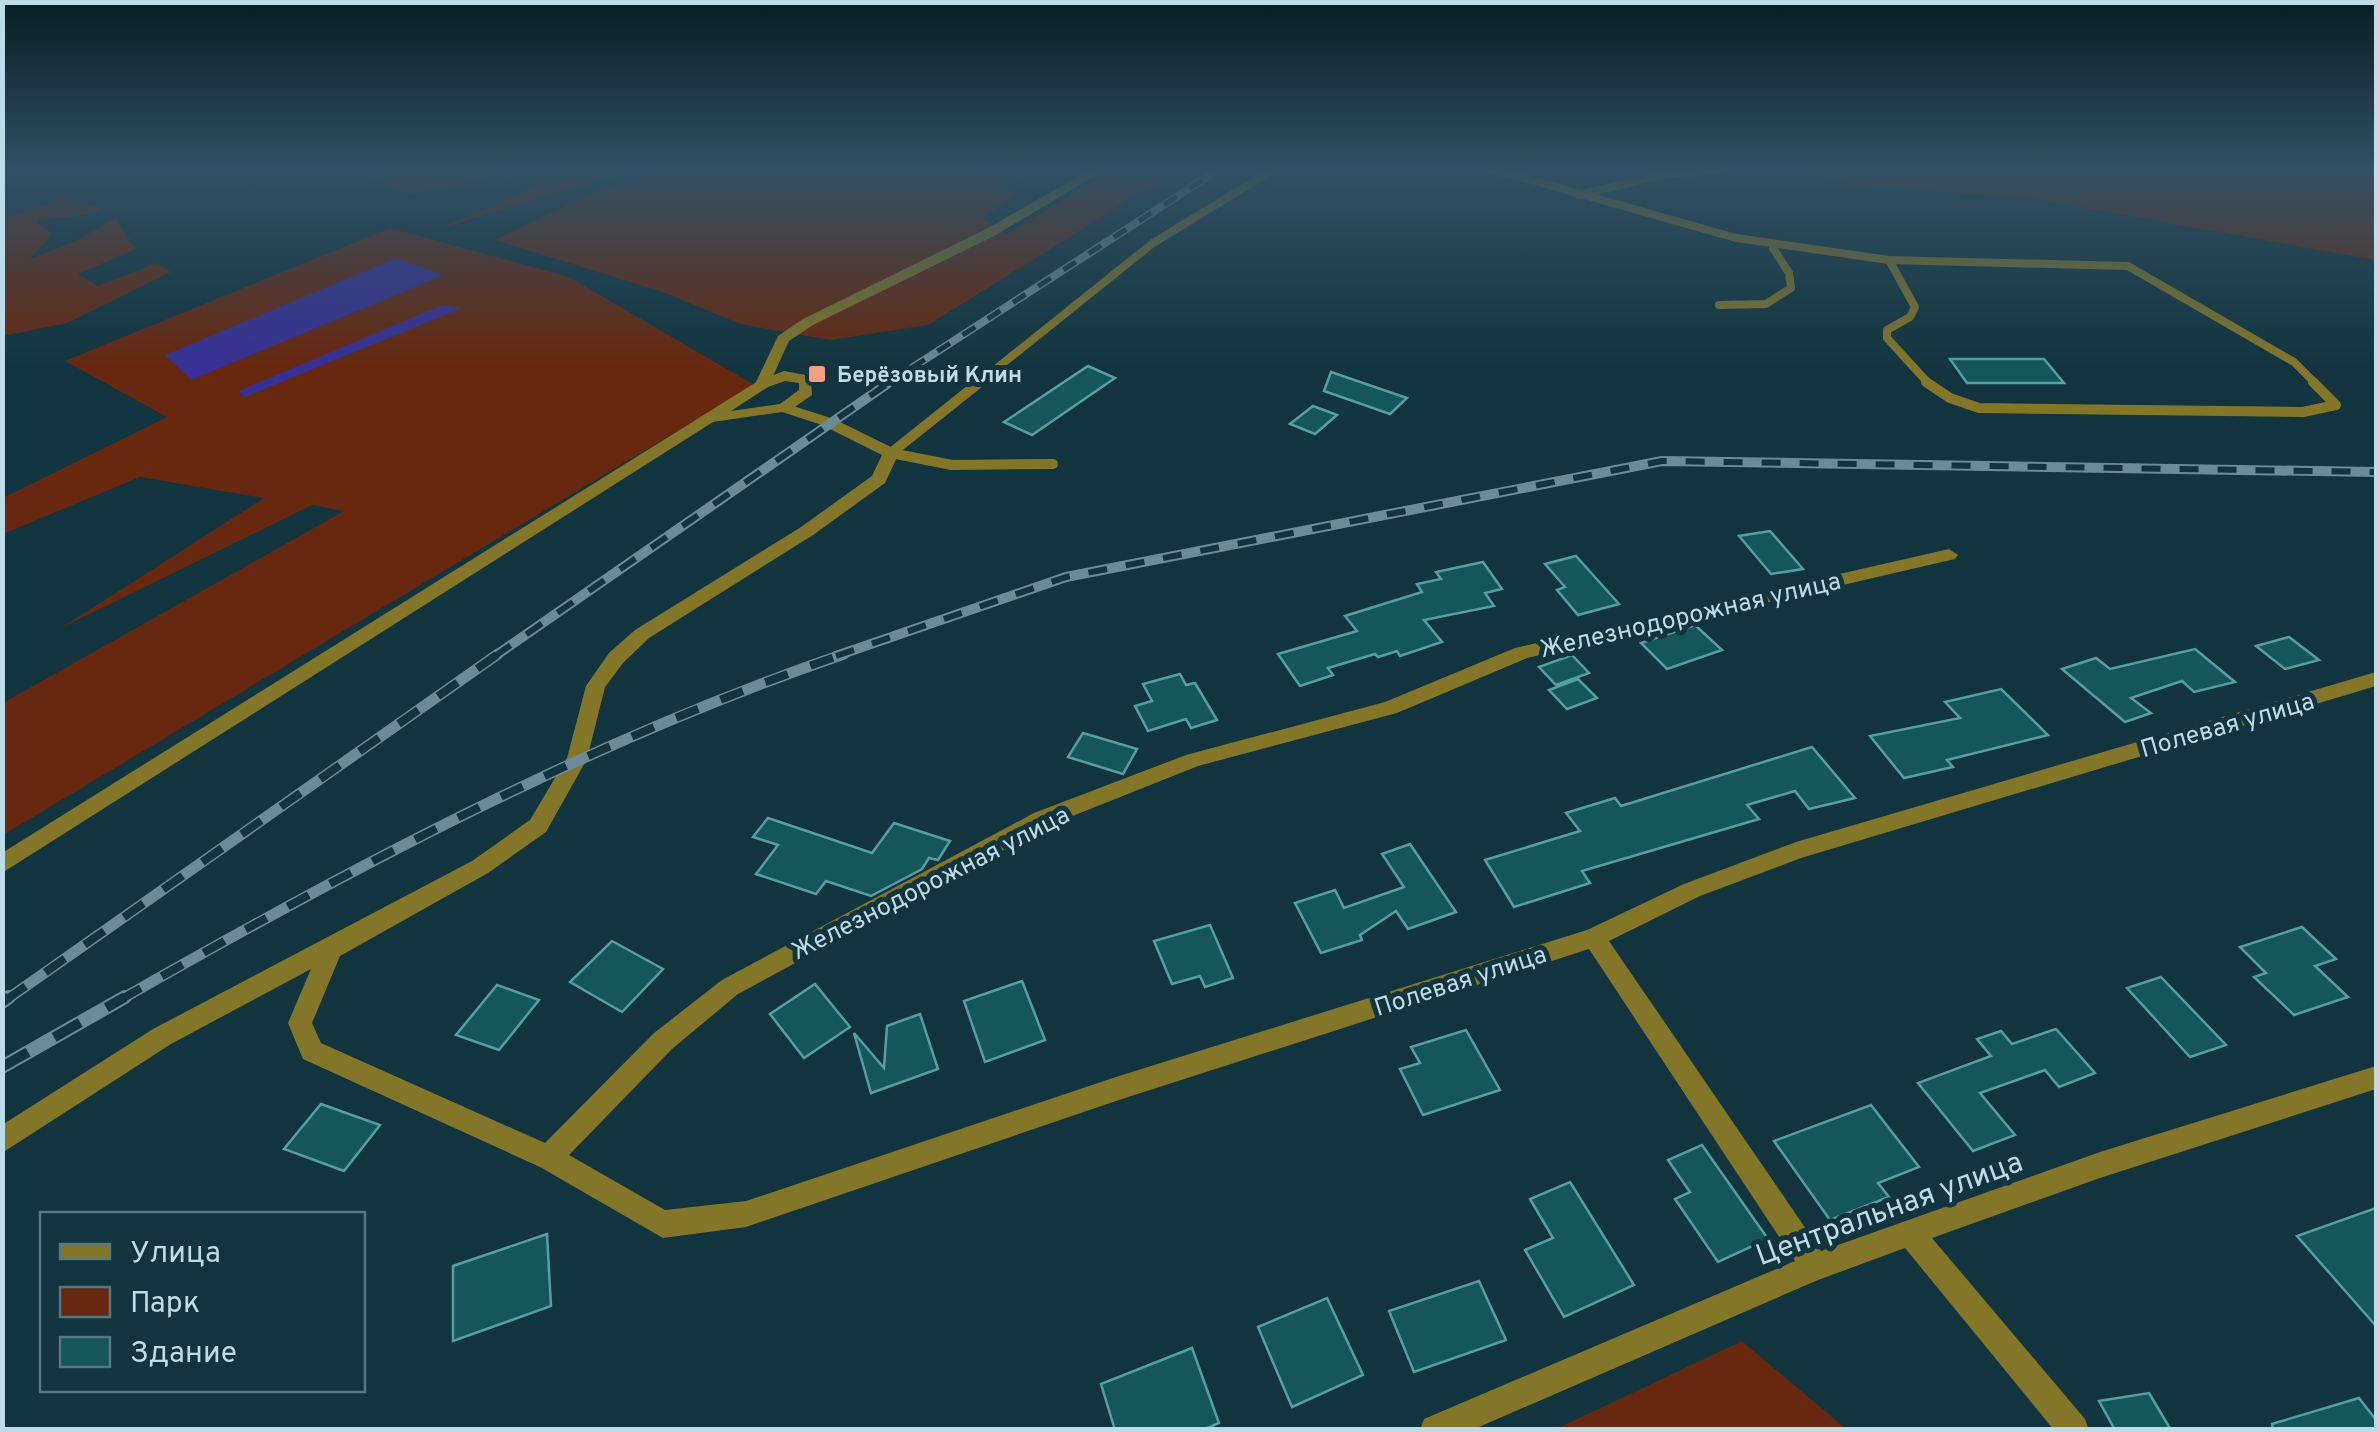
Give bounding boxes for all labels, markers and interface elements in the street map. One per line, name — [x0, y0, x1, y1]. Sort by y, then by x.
marker: Берёзовый Клин — [806, 363, 828, 385]
place label: Берёзовый Клин — [837, 363, 1022, 390]
street label: Железнодорожная улица — [1537, 567, 1844, 667]
street label: Полевая улица — [2137, 687, 2319, 767]
street label: Железнодорожная улица — [787, 800, 1076, 969]
street label: Полевая улица — [1371, 940, 1551, 1026]
street label: Центральная улица — [1751, 1145, 2028, 1276]
legend — [40, 1212, 365, 1392]
text: Улица — [130, 1236, 221, 1273]
text: Парк — [130, 1286, 200, 1323]
text: Здание — [130, 1336, 237, 1373]

